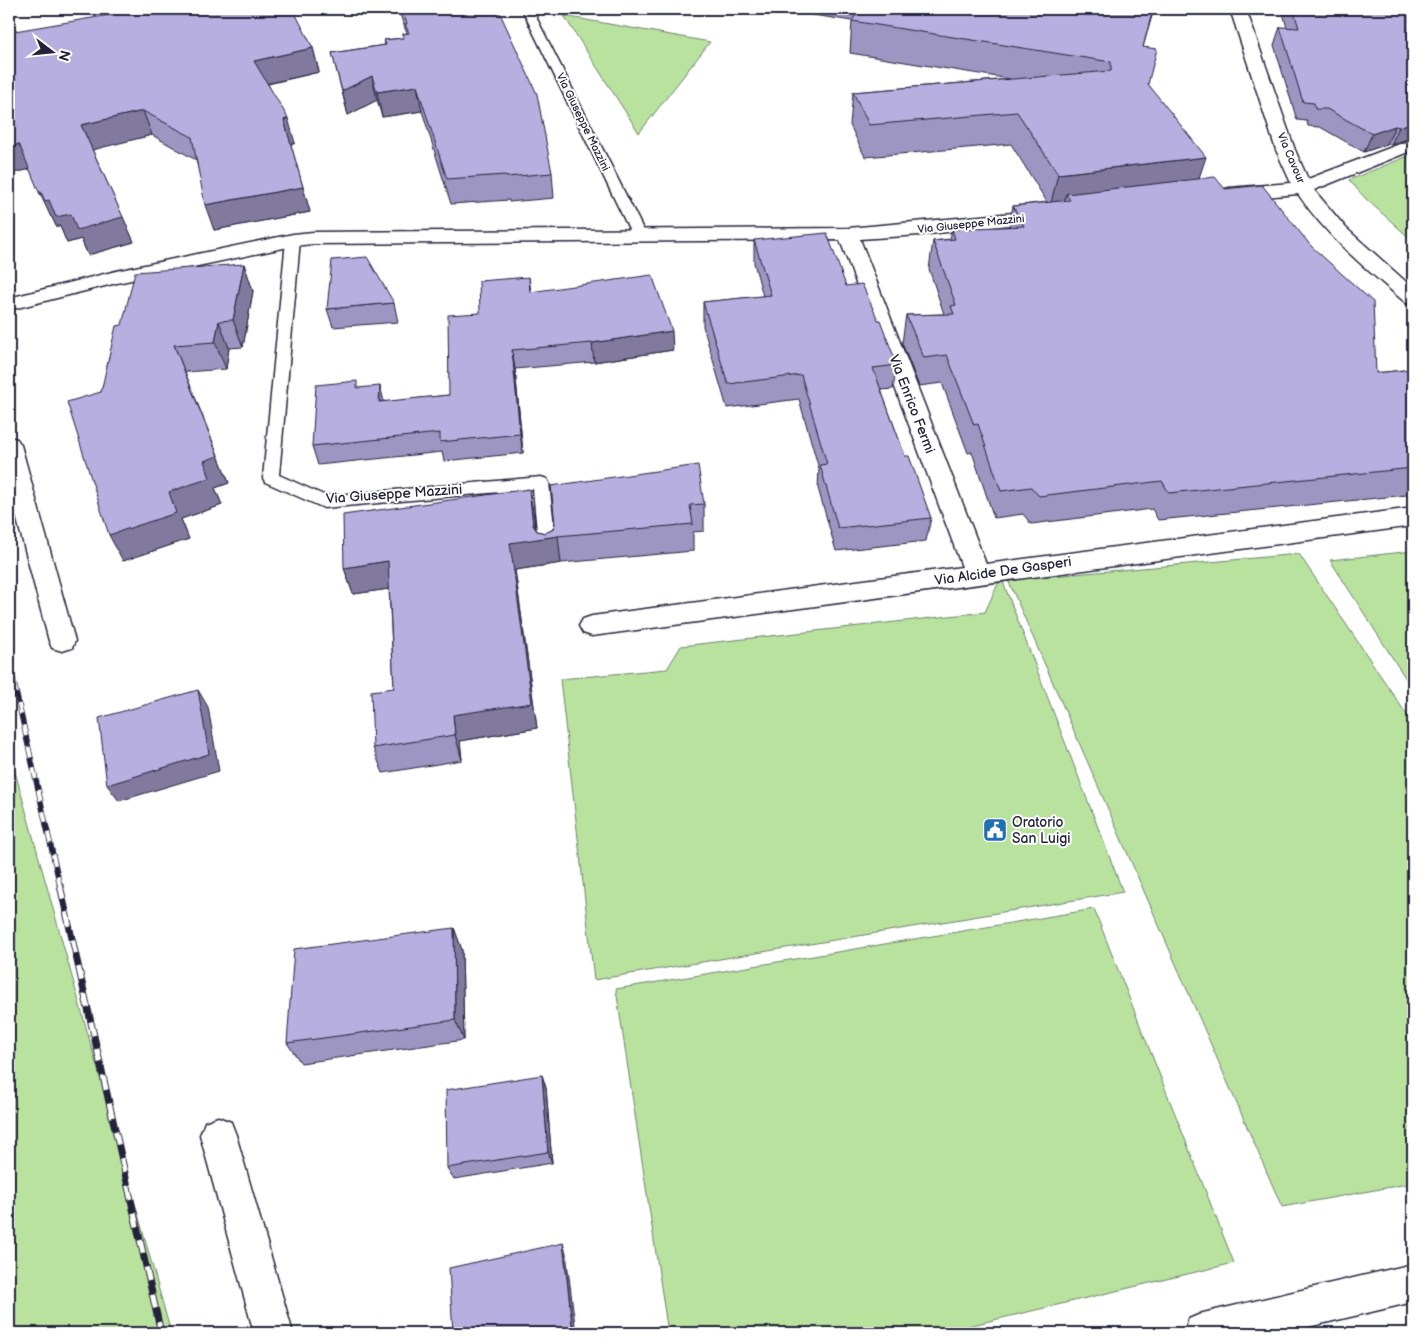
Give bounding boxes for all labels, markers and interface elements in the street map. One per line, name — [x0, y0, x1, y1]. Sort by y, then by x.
north arrow — [28, 28, 78, 78]
text: N — [54, 48, 74, 63]
street label: Via Giuseppe Mazzini — [554, 71, 612, 173]
street label: Via Cavour — [1274, 131, 1308, 186]
street label: Via Giuseppe Mazzini — [917, 212, 1025, 236]
street label: Via Enrico Fermi — [885, 352, 939, 456]
street label: Via Giuseppe Mazzini — [325, 481, 463, 507]
street label: Via Alcide De Gasperi — [933, 553, 1073, 589]
place label: Oratorio San Luigi — [1012, 814, 1071, 847]
public building icon: Oratorio San Luigi — [982, 817, 1008, 843]

